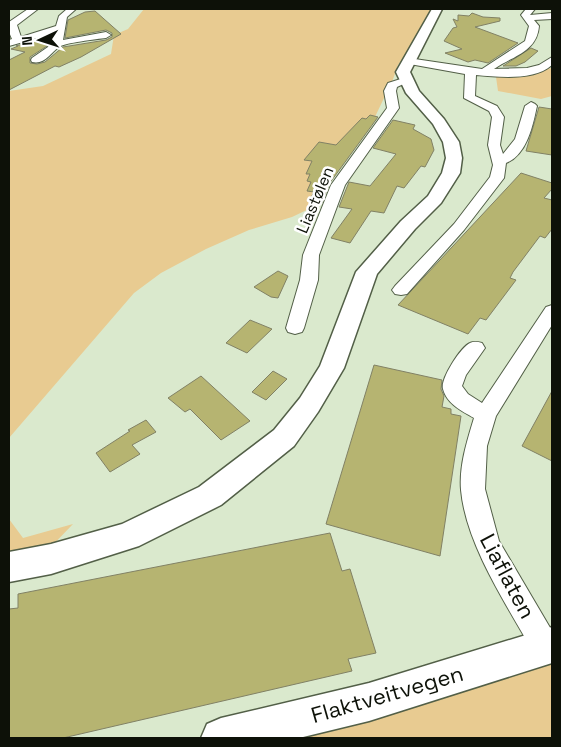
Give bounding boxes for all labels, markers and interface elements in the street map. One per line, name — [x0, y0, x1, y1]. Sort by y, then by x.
north arrow — [15, 15, 65, 65]
text: N — [18, 36, 36, 46]
street label: Liastølen — [292, 164, 338, 236]
street label: Liaflaten — [474, 529, 542, 623]
street label: Flaktveitvegen — [308, 659, 466, 729]

